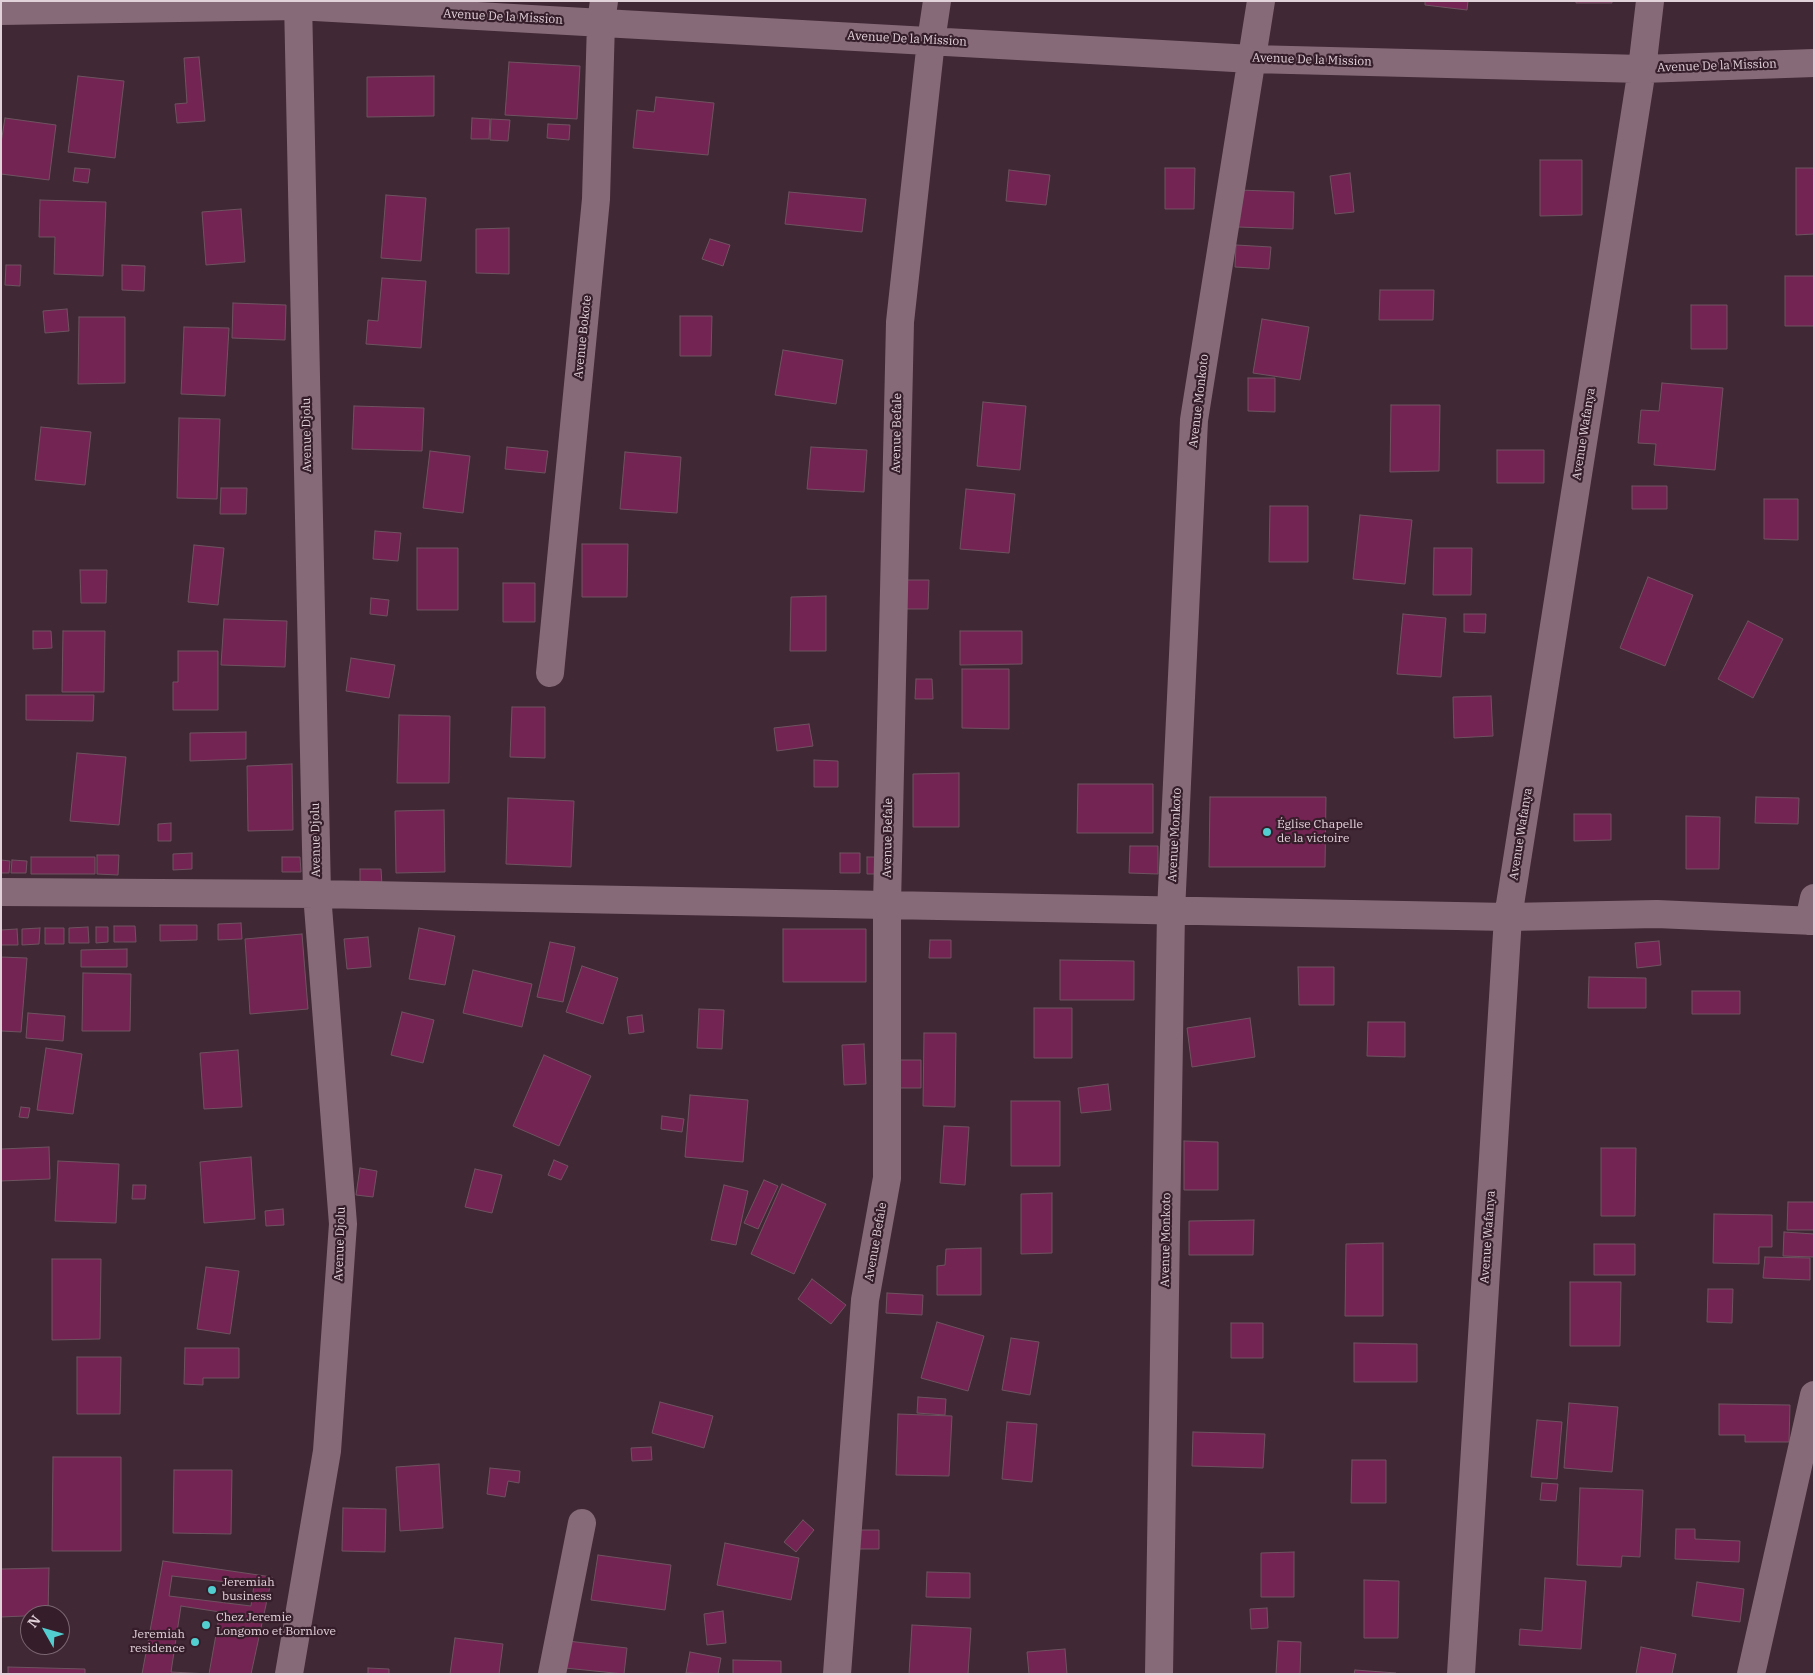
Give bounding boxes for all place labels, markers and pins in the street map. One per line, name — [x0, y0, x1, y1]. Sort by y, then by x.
place label: Église Chapelle de la victoire — [1277, 818, 1363, 846]
marker: Église Chapelle de la victoire — [1261, 826, 1273, 838]
place label: Jeremiah business — [222, 1576, 275, 1604]
marker: Jeremiah business — [206, 1584, 218, 1596]
place label: Chez Jeremie Longomo et Bornlove — [216, 1611, 336, 1639]
marker: Chez Jeremie Longomo et Bornlove — [200, 1619, 212, 1631]
place label: Jeremiah residence — [130, 1628, 185, 1656]
marker: Jeremiah residence — [189, 1636, 201, 1648]

